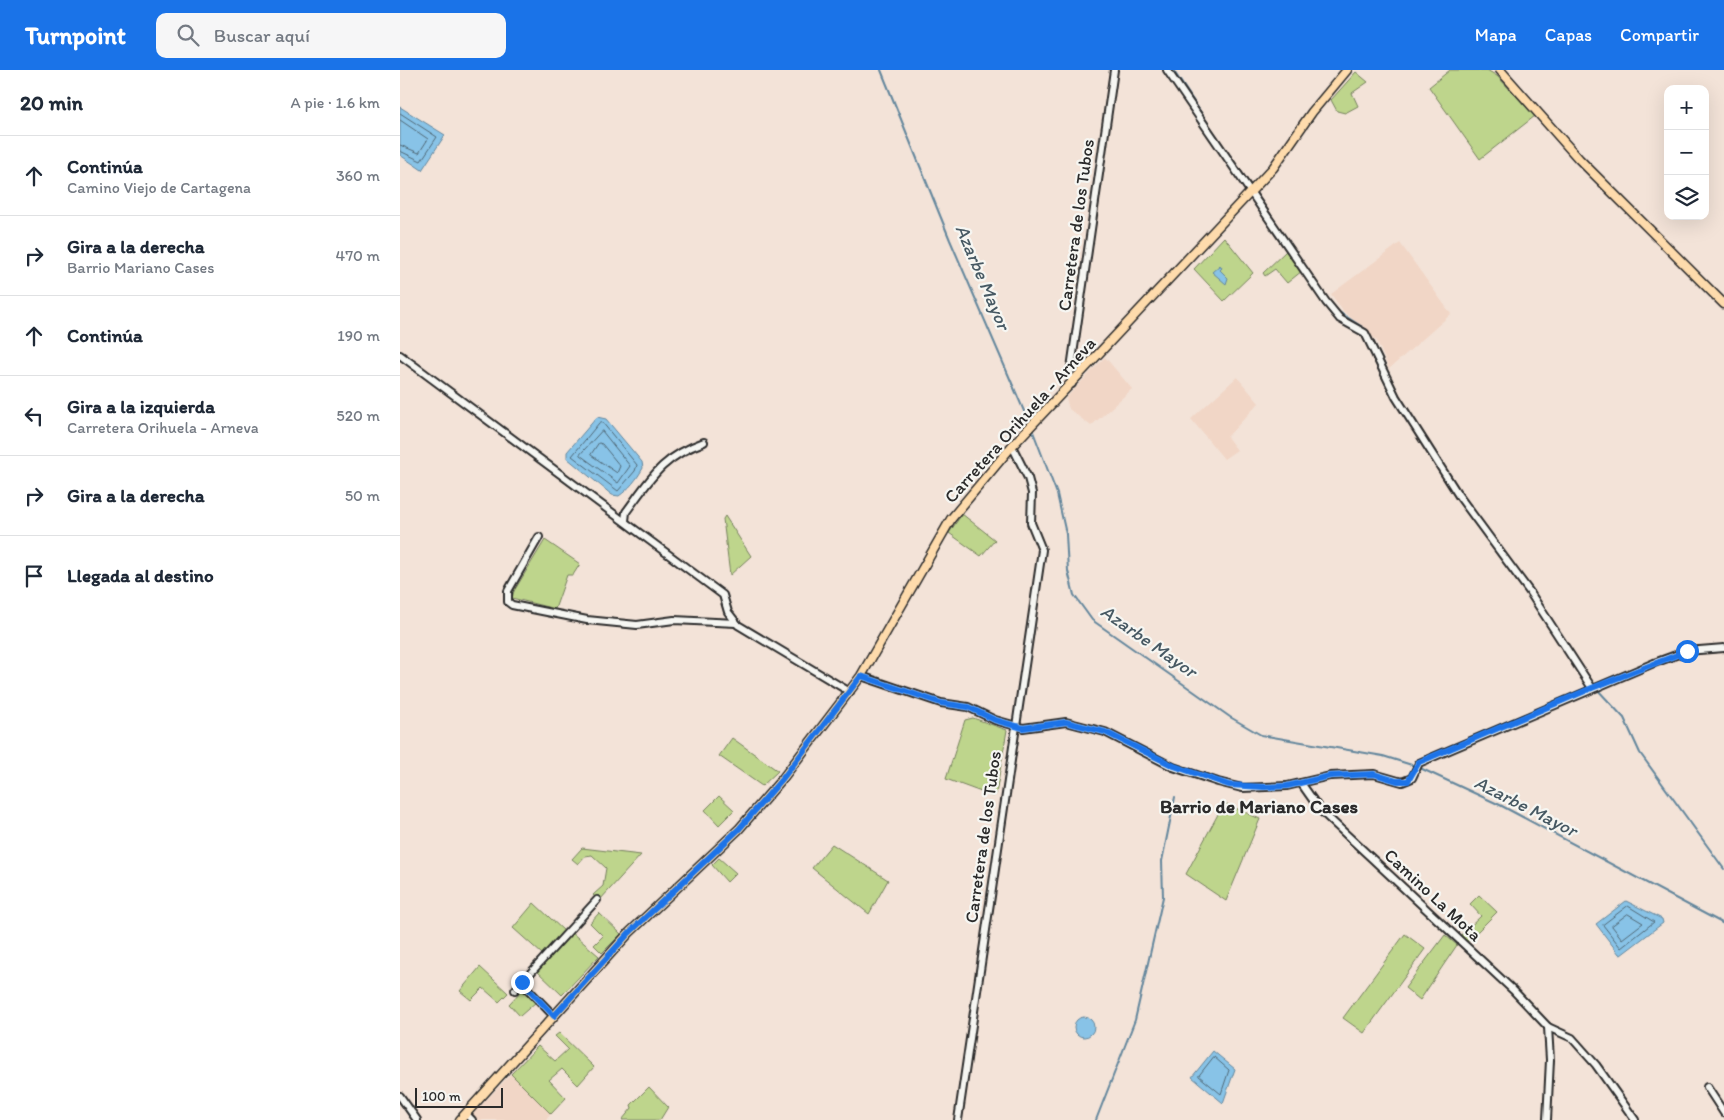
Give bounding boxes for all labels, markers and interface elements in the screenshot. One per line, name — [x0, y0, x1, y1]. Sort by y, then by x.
search box — [156, 13, 506, 58]
text: Turnpoint — [25, 21, 126, 50]
icon: search — [174, 21, 202, 49]
text: Buscar aquí — [214, 24, 310, 47]
text: Mapa — [1475, 24, 1517, 46]
text: Capas — [1545, 24, 1592, 46]
text: Compartir — [1620, 24, 1699, 46]
map controls — [1664, 85, 1709, 220]
button: + — [1664, 85, 1709, 130]
text: 20 min — [20, 90, 83, 115]
text: A pie · 1.6 km — [290, 93, 380, 112]
button: − — [1664, 130, 1709, 175]
street label: Carretera de los Tubos — [1053, 138, 1099, 312]
text: Continúa — [67, 155, 143, 178]
icon: ahead — [20, 162, 48, 190]
text: 360 m — [336, 166, 380, 185]
button: layers — [1664, 175, 1709, 220]
text: Camino Viejo de Cartagena — [67, 178, 251, 197]
water label: Azarbe Mayor — [951, 221, 1016, 335]
text: Gira a la derecha — [67, 235, 205, 258]
icon: right — [20, 242, 48, 270]
text: 470 m — [336, 246, 380, 265]
text: Barrio Mariano Cases — [67, 258, 215, 277]
icon: ahead — [20, 322, 48, 350]
text: Continúa — [67, 324, 143, 347]
text: 190 m — [337, 326, 380, 345]
street label: Carretera Orihuela - Arneva — [940, 332, 1100, 507]
text: Gira a la izquierda — [67, 395, 215, 418]
icon: left — [20, 402, 48, 430]
text: 520 m — [336, 406, 380, 425]
text: Carretera Orihuela - Arneva — [67, 418, 259, 437]
icon: right — [20, 482, 48, 510]
text: Gira a la derecha — [67, 484, 205, 507]
text: 50 m — [345, 486, 380, 505]
icon: arrive — [20, 562, 48, 590]
text: Llegada al destino — [67, 564, 214, 587]
water label: Azarbe Mayor — [1097, 599, 1203, 684]
route start — [1676, 640, 1699, 663]
street label: Carretera de los Tubos — [960, 750, 1006, 924]
water label: Azarbe Mayor — [1471, 770, 1583, 842]
district label: Barrio de Mariano Cases — [1160, 795, 1359, 818]
street label: Camino La Mota — [1379, 844, 1487, 946]
route end — [511, 971, 534, 994]
scale bar — [415, 1085, 502, 1108]
text: 100 m — [422, 1088, 461, 1105]

